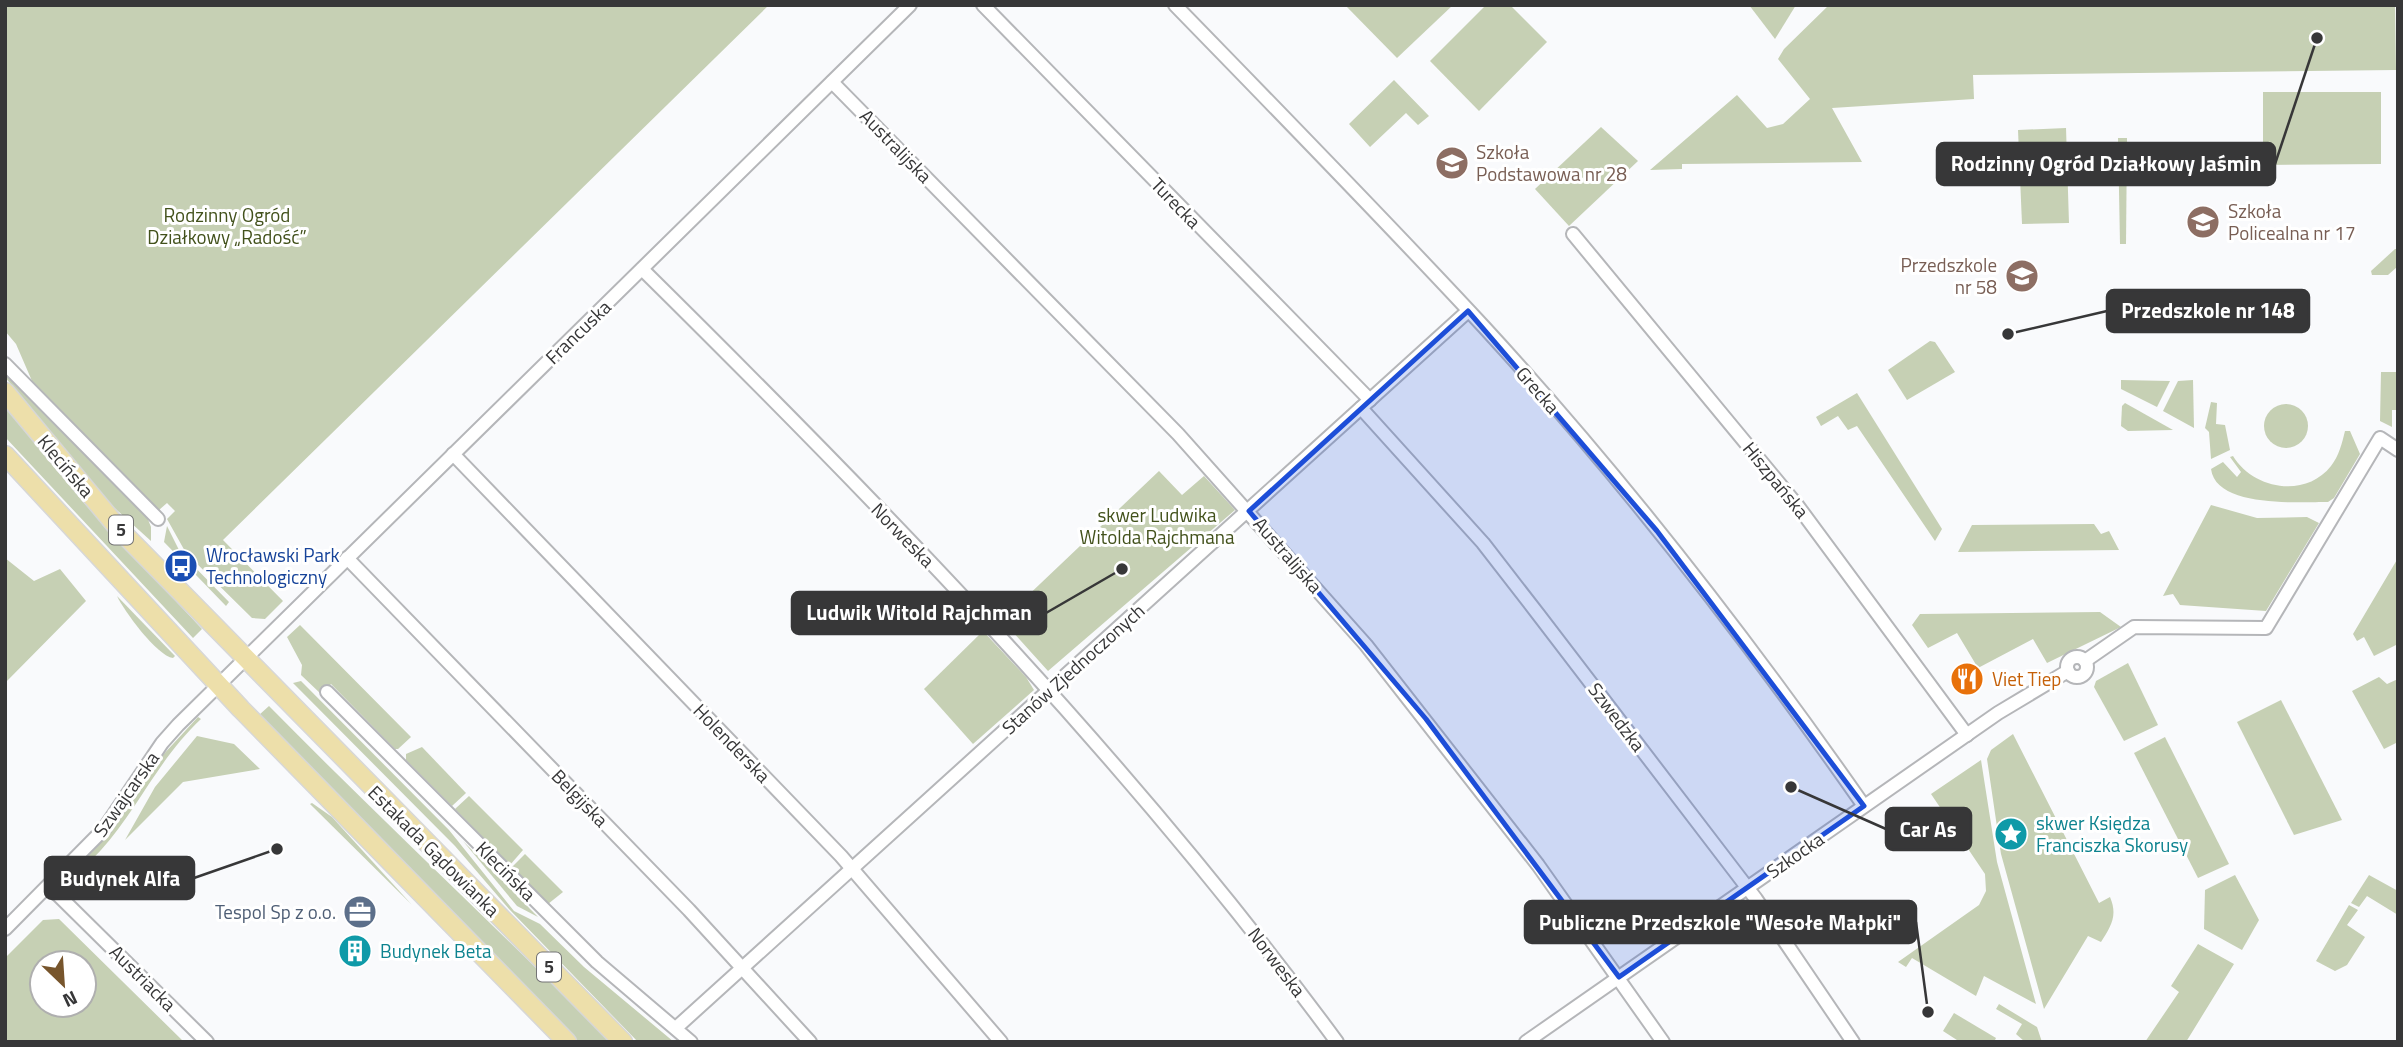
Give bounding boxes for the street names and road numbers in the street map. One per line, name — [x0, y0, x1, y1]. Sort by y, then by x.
street label: Australijska — [854, 102, 939, 190]
street label: Turecka — [1145, 171, 1208, 235]
street label: Francuska — [538, 293, 617, 370]
street label: Grecka — [1510, 360, 1568, 420]
street label: Klecińska — [31, 428, 102, 504]
street label: Hiszpańska — [1736, 435, 1817, 525]
street label: Norweska — [865, 496, 942, 574]
street label: Australijska — [1247, 510, 1330, 600]
road number: 5 — [109, 516, 133, 544]
street label: Stanów Zjednoczonych — [995, 596, 1151, 741]
street label: Szwedzka — [1582, 676, 1653, 758]
street label: Holenderska — [687, 696, 778, 789]
street label: Szwajcarska — [85, 745, 166, 842]
street label: Belgijska — [545, 762, 616, 834]
street label: Estakada Gądowianka — [362, 778, 507, 923]
street label: Szkocka — [1760, 824, 1830, 885]
street label: Klecińska — [470, 834, 543, 908]
street label: Norweska — [1242, 921, 1314, 1003]
street label: Austriacka — [103, 938, 184, 1018]
road number: 5 — [537, 952, 561, 982]

